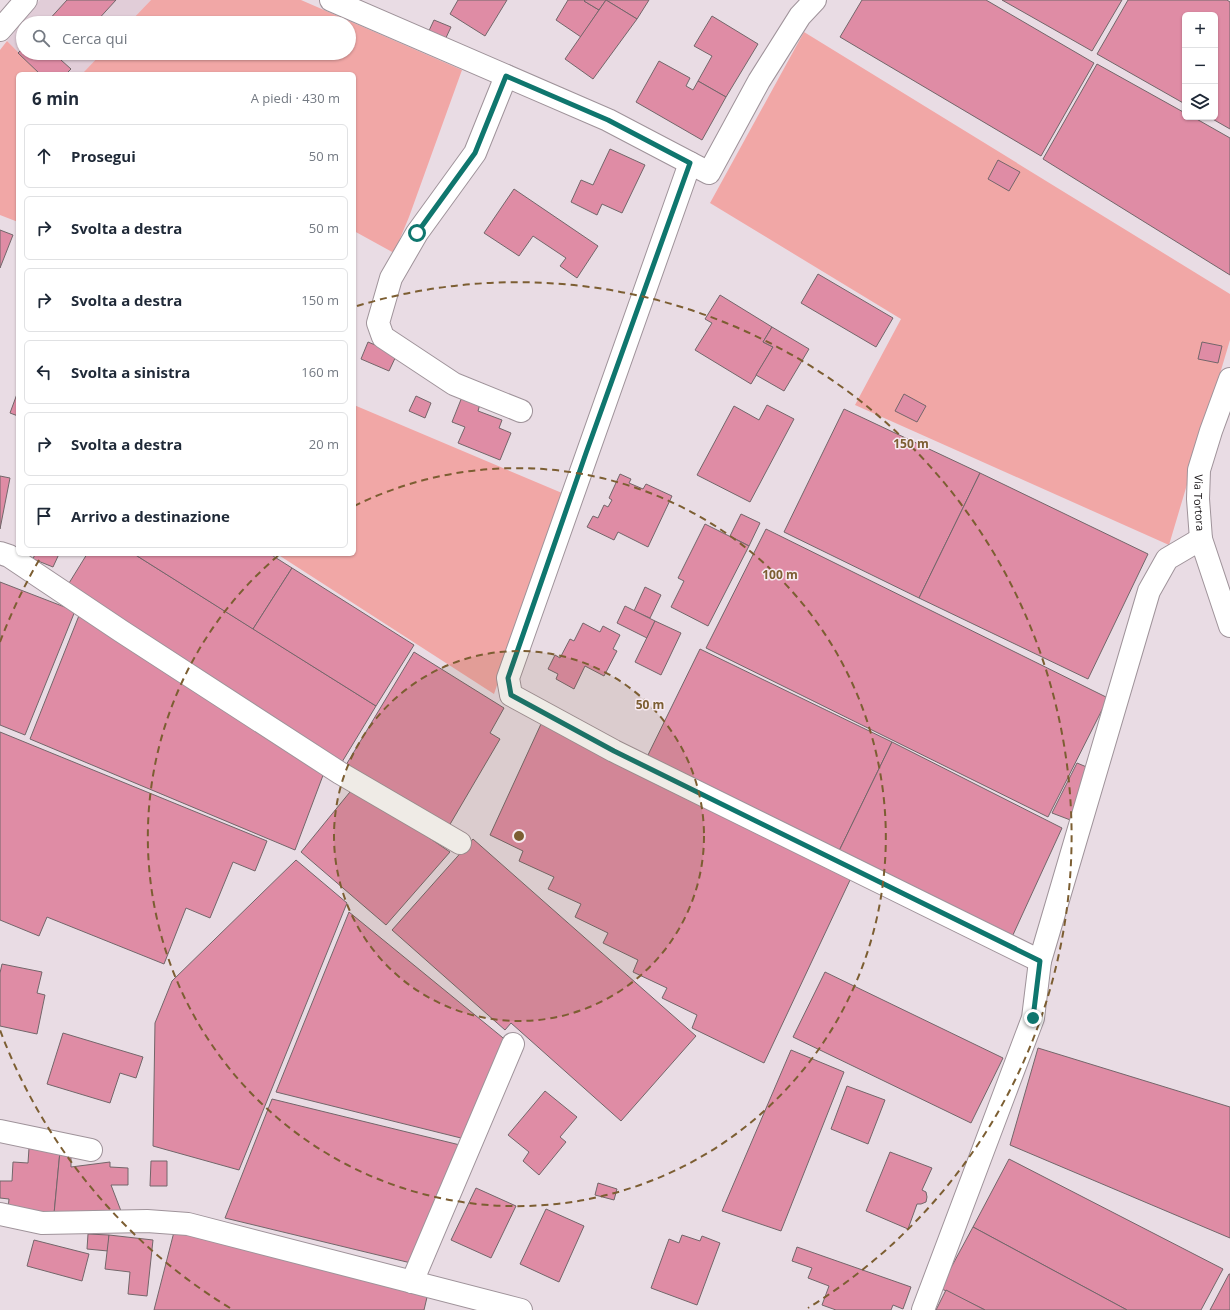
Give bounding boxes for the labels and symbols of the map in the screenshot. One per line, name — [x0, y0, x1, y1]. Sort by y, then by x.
route start — [408, 224, 426, 242]
text: 150 m — [893, 435, 929, 452]
street label: Via Tortora — [1191, 474, 1208, 532]
text: 100 m — [762, 566, 798, 583]
text: 50 m — [636, 696, 664, 713]
centre of rings — [512, 829, 526, 843]
route end — [1024, 1009, 1042, 1027]

